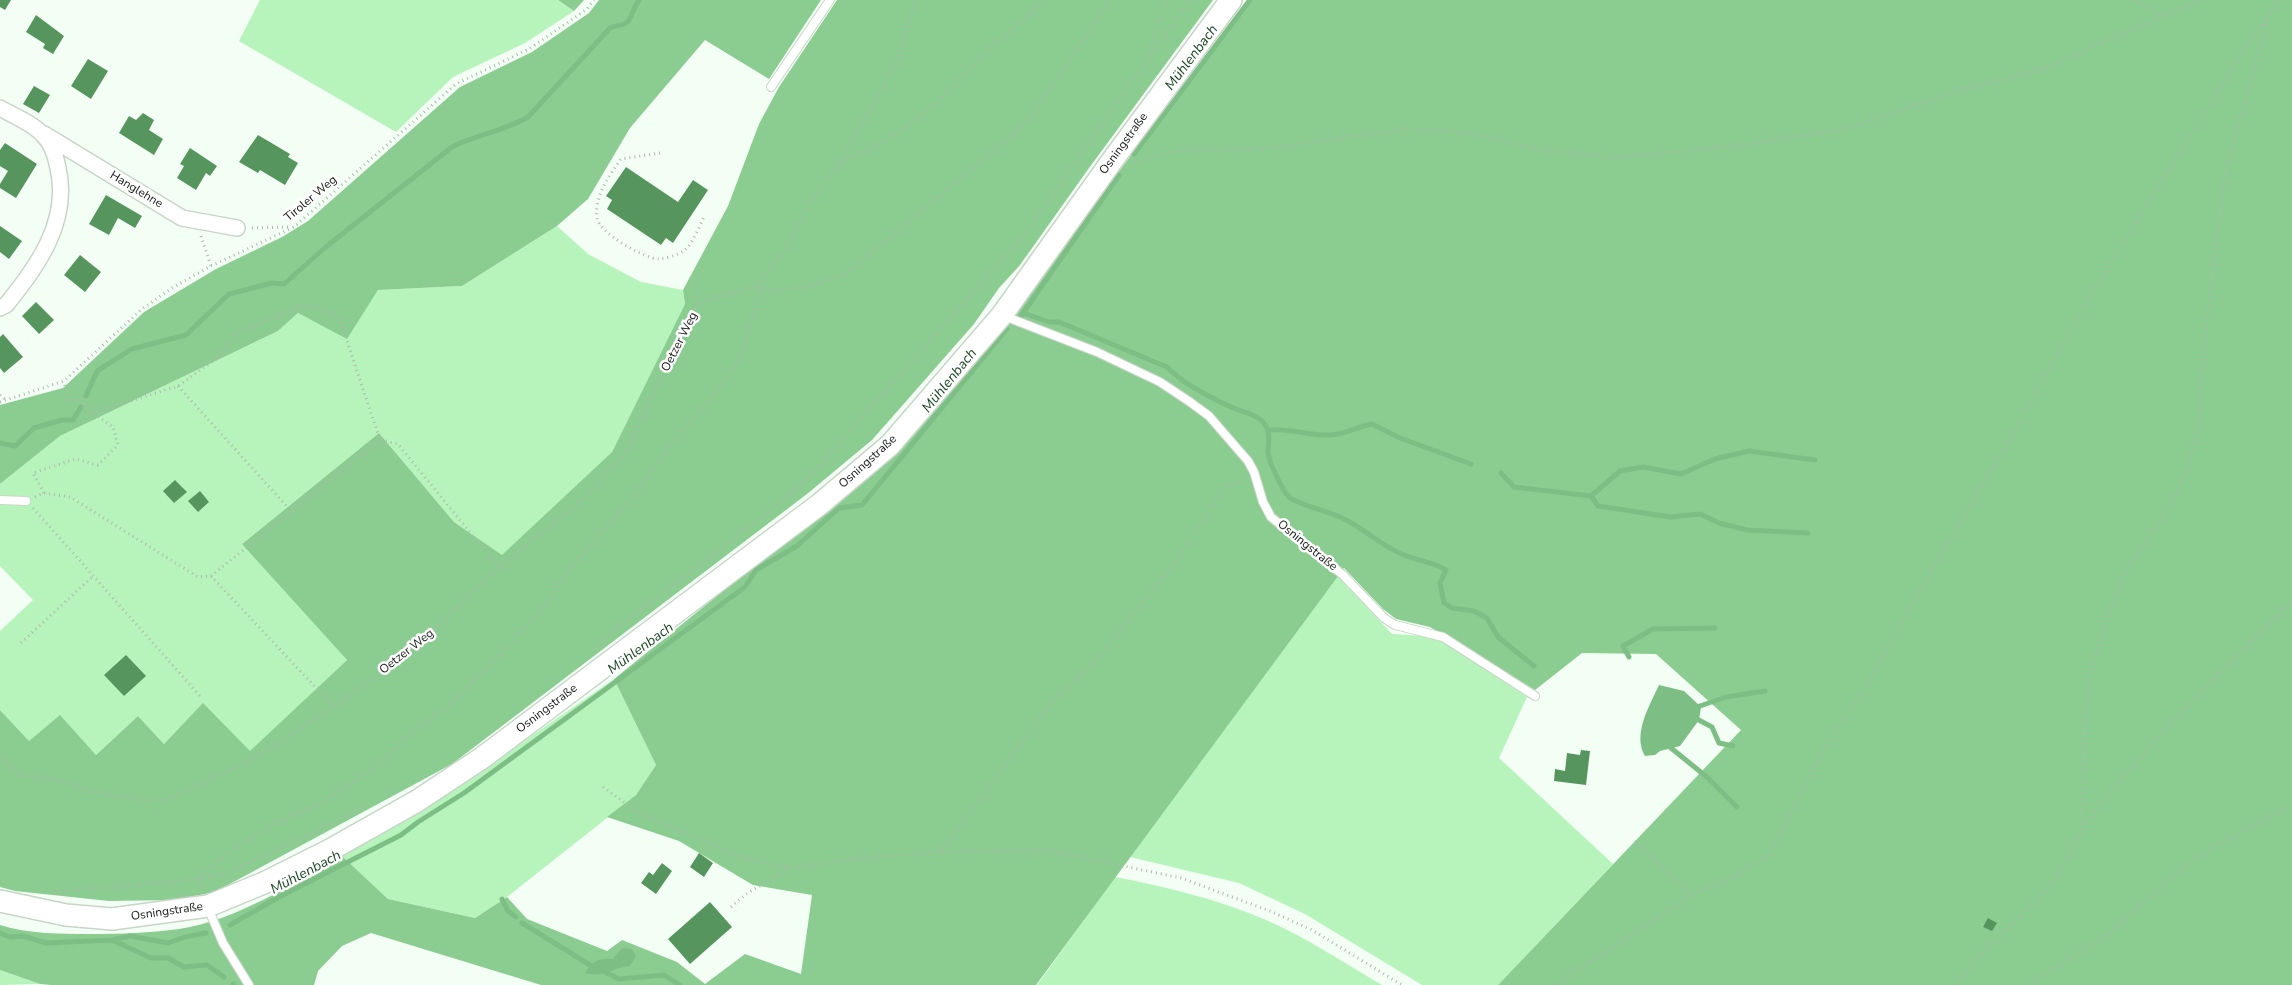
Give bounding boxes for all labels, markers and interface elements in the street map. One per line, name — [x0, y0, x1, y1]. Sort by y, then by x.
water label: Mühlenbach — [1162, 22, 1222, 94]
street label: Osningstraße — [1097, 110, 1151, 178]
street label: Hanglehne — [107, 169, 165, 211]
street label: Tiroler Weg — [282, 173, 340, 225]
street label: Oetzer Weg — [659, 310, 701, 374]
water label: Mühlenbach — [919, 346, 981, 416]
street label: Osningstraße — [836, 432, 900, 492]
street label: Osningstraße — [1274, 518, 1340, 574]
water label: Mühlenbach — [605, 619, 677, 679]
street label: Oetzer Weg — [377, 626, 437, 678]
street label: Osningstraße — [514, 681, 580, 737]
water label: Mühlenbach — [268, 847, 344, 899]
street label: Osningstraße — [130, 900, 204, 924]

